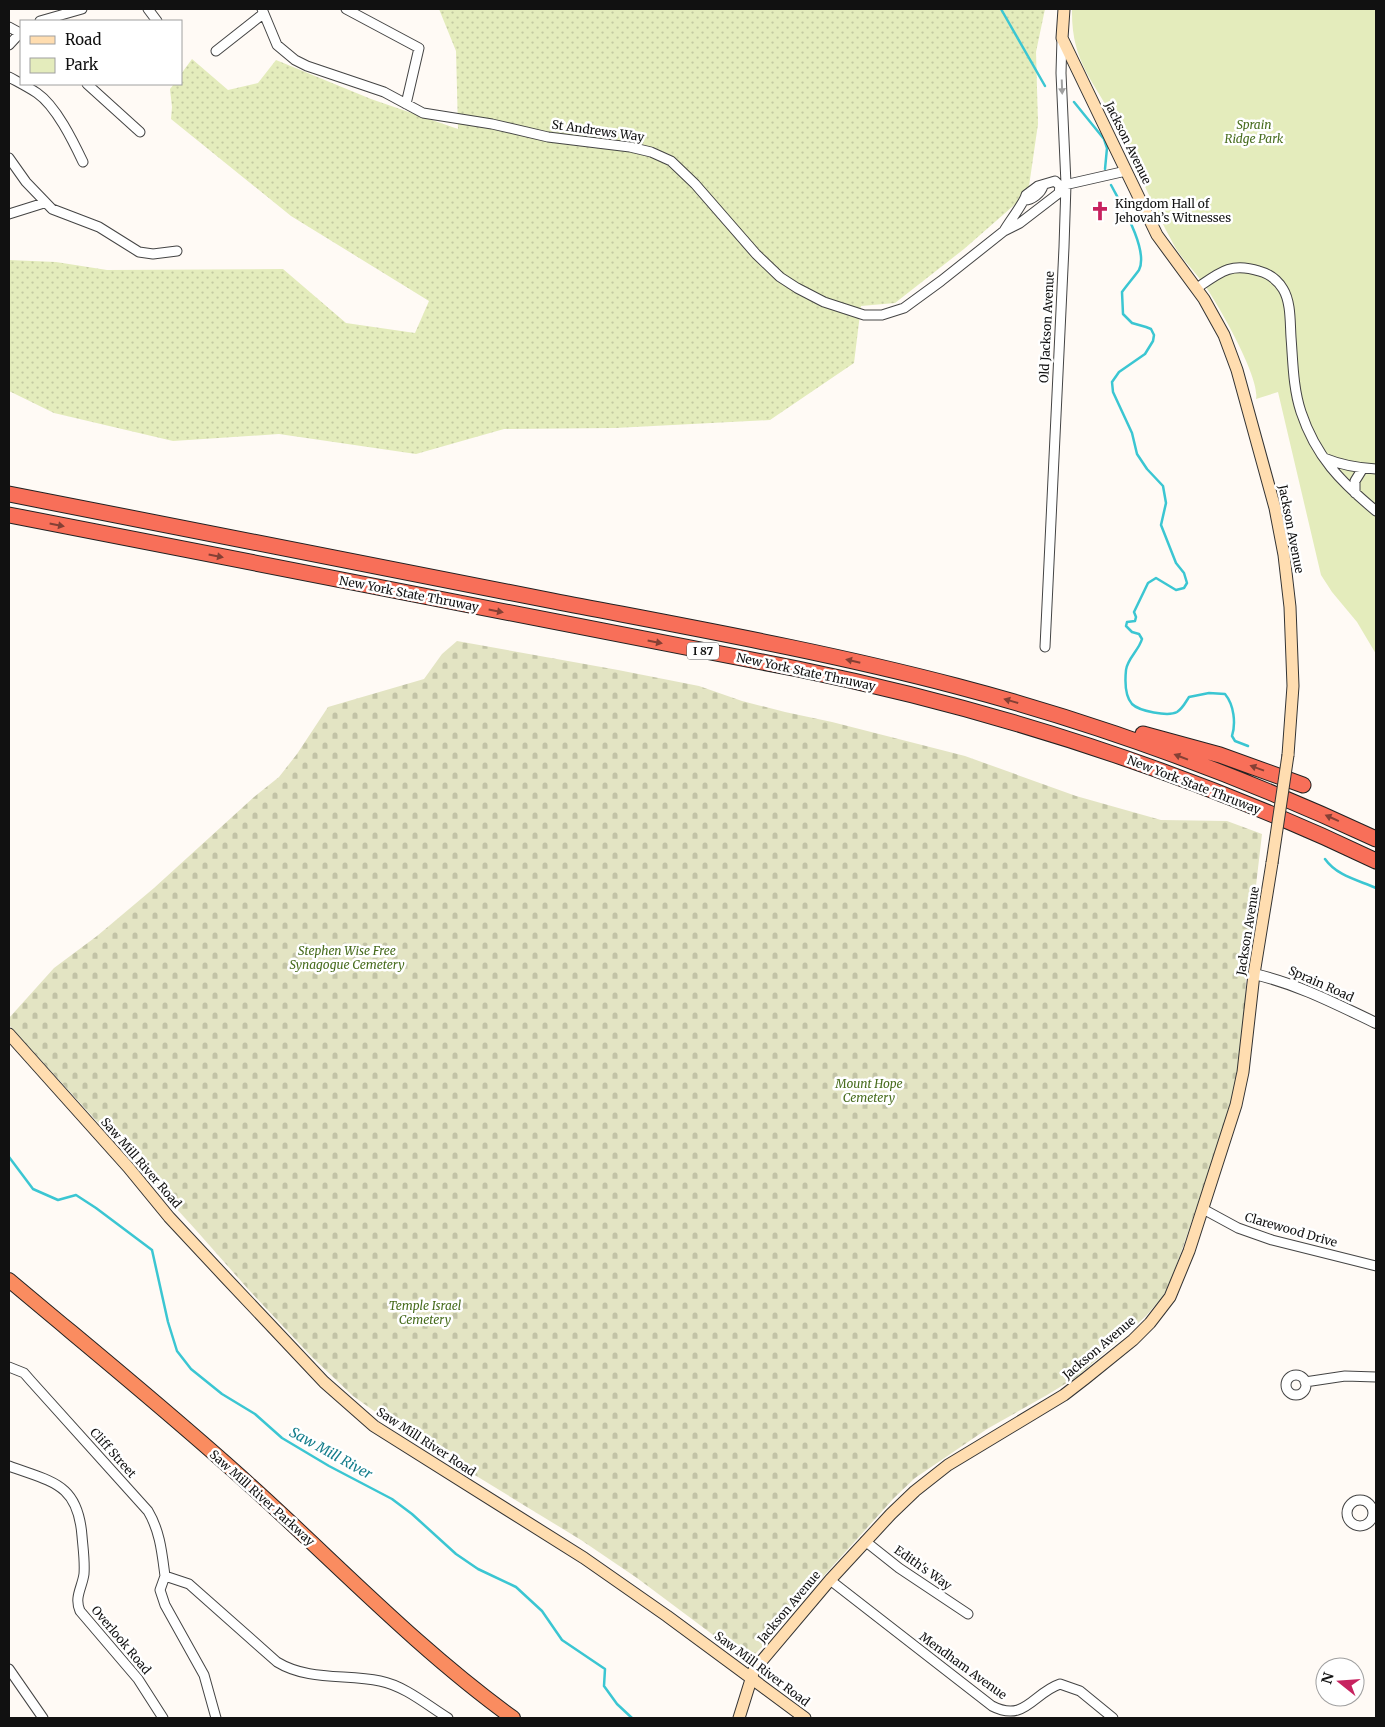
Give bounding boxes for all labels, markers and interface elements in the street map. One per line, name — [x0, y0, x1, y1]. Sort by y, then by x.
legend — [20, 20, 182, 85]
text: Road — [65, 30, 101, 49]
text: Park — [65, 55, 99, 74]
one-way arrow — [1058, 79, 1066, 95]
street label: Jackson Avenue — [1102, 98, 1155, 186]
street label: St Andrews Way — [551, 117, 645, 144]
park label: Sprain Ridge Park — [1225, 117, 1284, 146]
place label: Kingdom Hall of Jehovah’s Witnesses — [1114, 196, 1231, 225]
church icon: Kingdom Hall of Jehovah’s Witnesses — [1089, 200, 1111, 222]
street label: Old Jackson Avenue — [1036, 271, 1057, 383]
street label: Jackson Avenue — [1275, 482, 1307, 574]
one-way arrow — [49, 521, 65, 529]
one-way arrow — [208, 552, 224, 560]
street label: New York State Thruway — [338, 573, 480, 614]
one-way arrow — [488, 607, 504, 615]
one-way arrow — [648, 638, 664, 646]
road number: I 87 — [687, 642, 719, 659]
street label: New York State Thruway — [735, 649, 877, 694]
one-way arrow — [845, 656, 861, 664]
one-way arrow — [1003, 696, 1018, 704]
street label: New York State Thruway — [1125, 752, 1263, 817]
one-way arrow — [1174, 753, 1189, 760]
one-way arrow — [1250, 764, 1265, 771]
one-way arrow — [1325, 814, 1339, 822]
street label: Jackson Avenue — [1233, 885, 1262, 977]
park label: Stephen Wise Free Synagogue Cemetery — [289, 943, 405, 972]
street label: Sprain Road — [1286, 962, 1356, 1005]
park label: Mount Hope Cemetery — [834, 1076, 903, 1105]
street label: Saw Mill River Road — [98, 1114, 185, 1211]
street label: Clarewood Drive — [1243, 1209, 1339, 1250]
park label: Temple Israel Cemetery — [389, 1298, 462, 1327]
street label: Jackson Avenue — [1059, 1313, 1138, 1383]
street label: Saw Mill River Road — [374, 1404, 479, 1479]
water label: Saw Mill River — [287, 1423, 376, 1483]
street label: Cliff Street — [87, 1425, 140, 1481]
street label: Saw Mill River Parkway — [207, 1447, 318, 1549]
street label: Edith's Way — [892, 1542, 955, 1593]
street label: Jackson Avenue — [753, 1567, 823, 1647]
street label: Overlook Road — [88, 1603, 154, 1677]
street label: Saw Mill River Road — [712, 1628, 813, 1709]
street label: Mendham Avenue — [917, 1629, 1010, 1702]
north arrow — [1315, 1657, 1365, 1707]
text: N — [1317, 1670, 1338, 1686]

